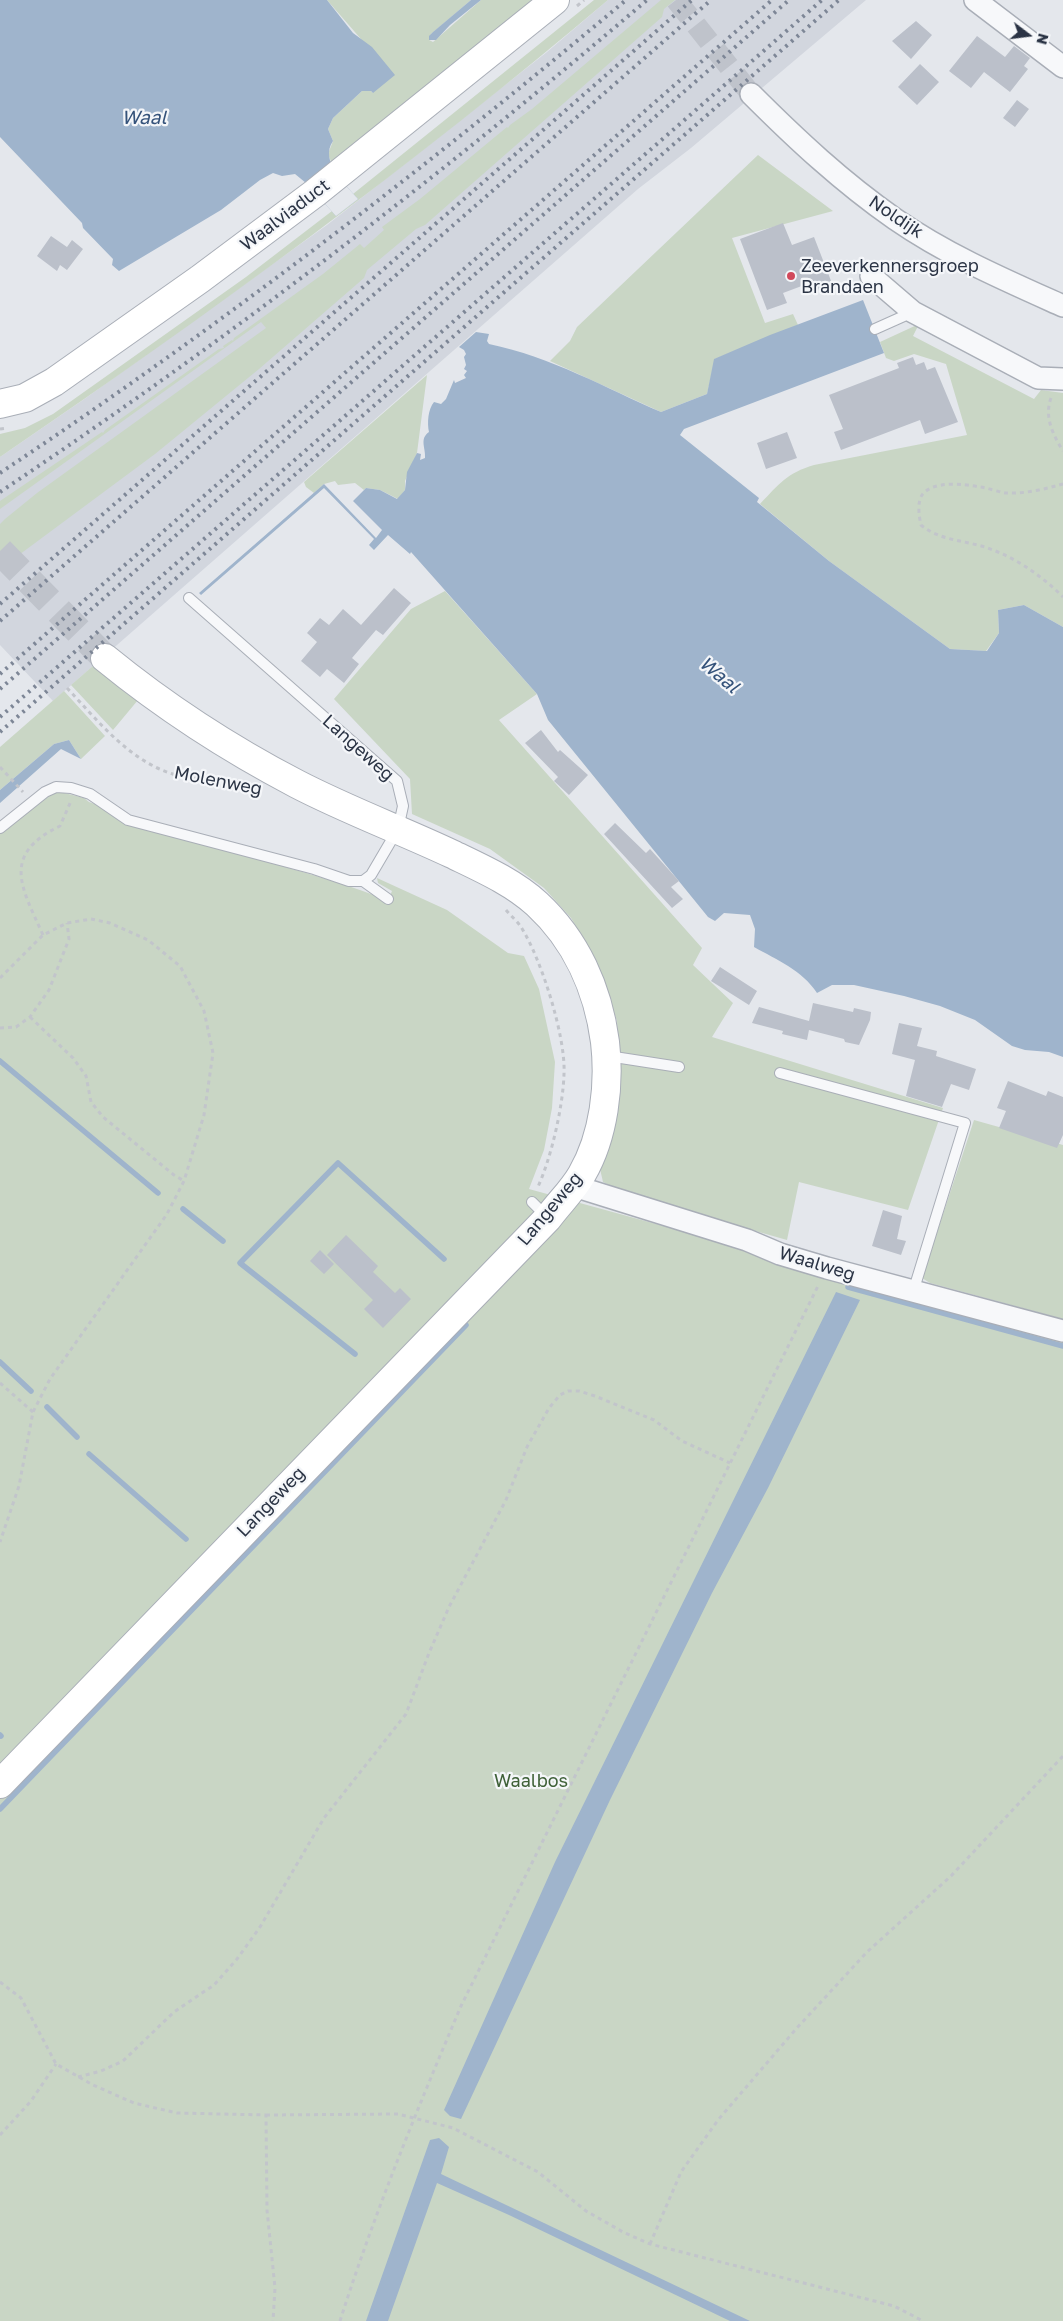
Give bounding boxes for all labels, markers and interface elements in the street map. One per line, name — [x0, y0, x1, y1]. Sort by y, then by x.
north arrow — [1003, 10, 1053, 60]
text: N — [1033, 32, 1053, 46]
water label: Waal — [121, 107, 167, 129]
street label: Waalviaduct — [236, 174, 334, 256]
street label: Noldijk — [865, 191, 927, 243]
place label: Zeeverkennersgroep Brandaen — [801, 255, 979, 298]
marker: Zeeverkennersgroep Brandaen — [785, 270, 797, 282]
water label: Waal — [694, 652, 744, 698]
street label: Langeweg — [318, 710, 398, 786]
street label: Molenweg — [172, 762, 264, 800]
street label: Langeweg — [513, 1168, 587, 1250]
street label: Waalweg — [776, 1242, 858, 1286]
street label: Langeweg — [232, 1463, 310, 1541]
park label: Waalbos — [494, 1770, 568, 1792]

